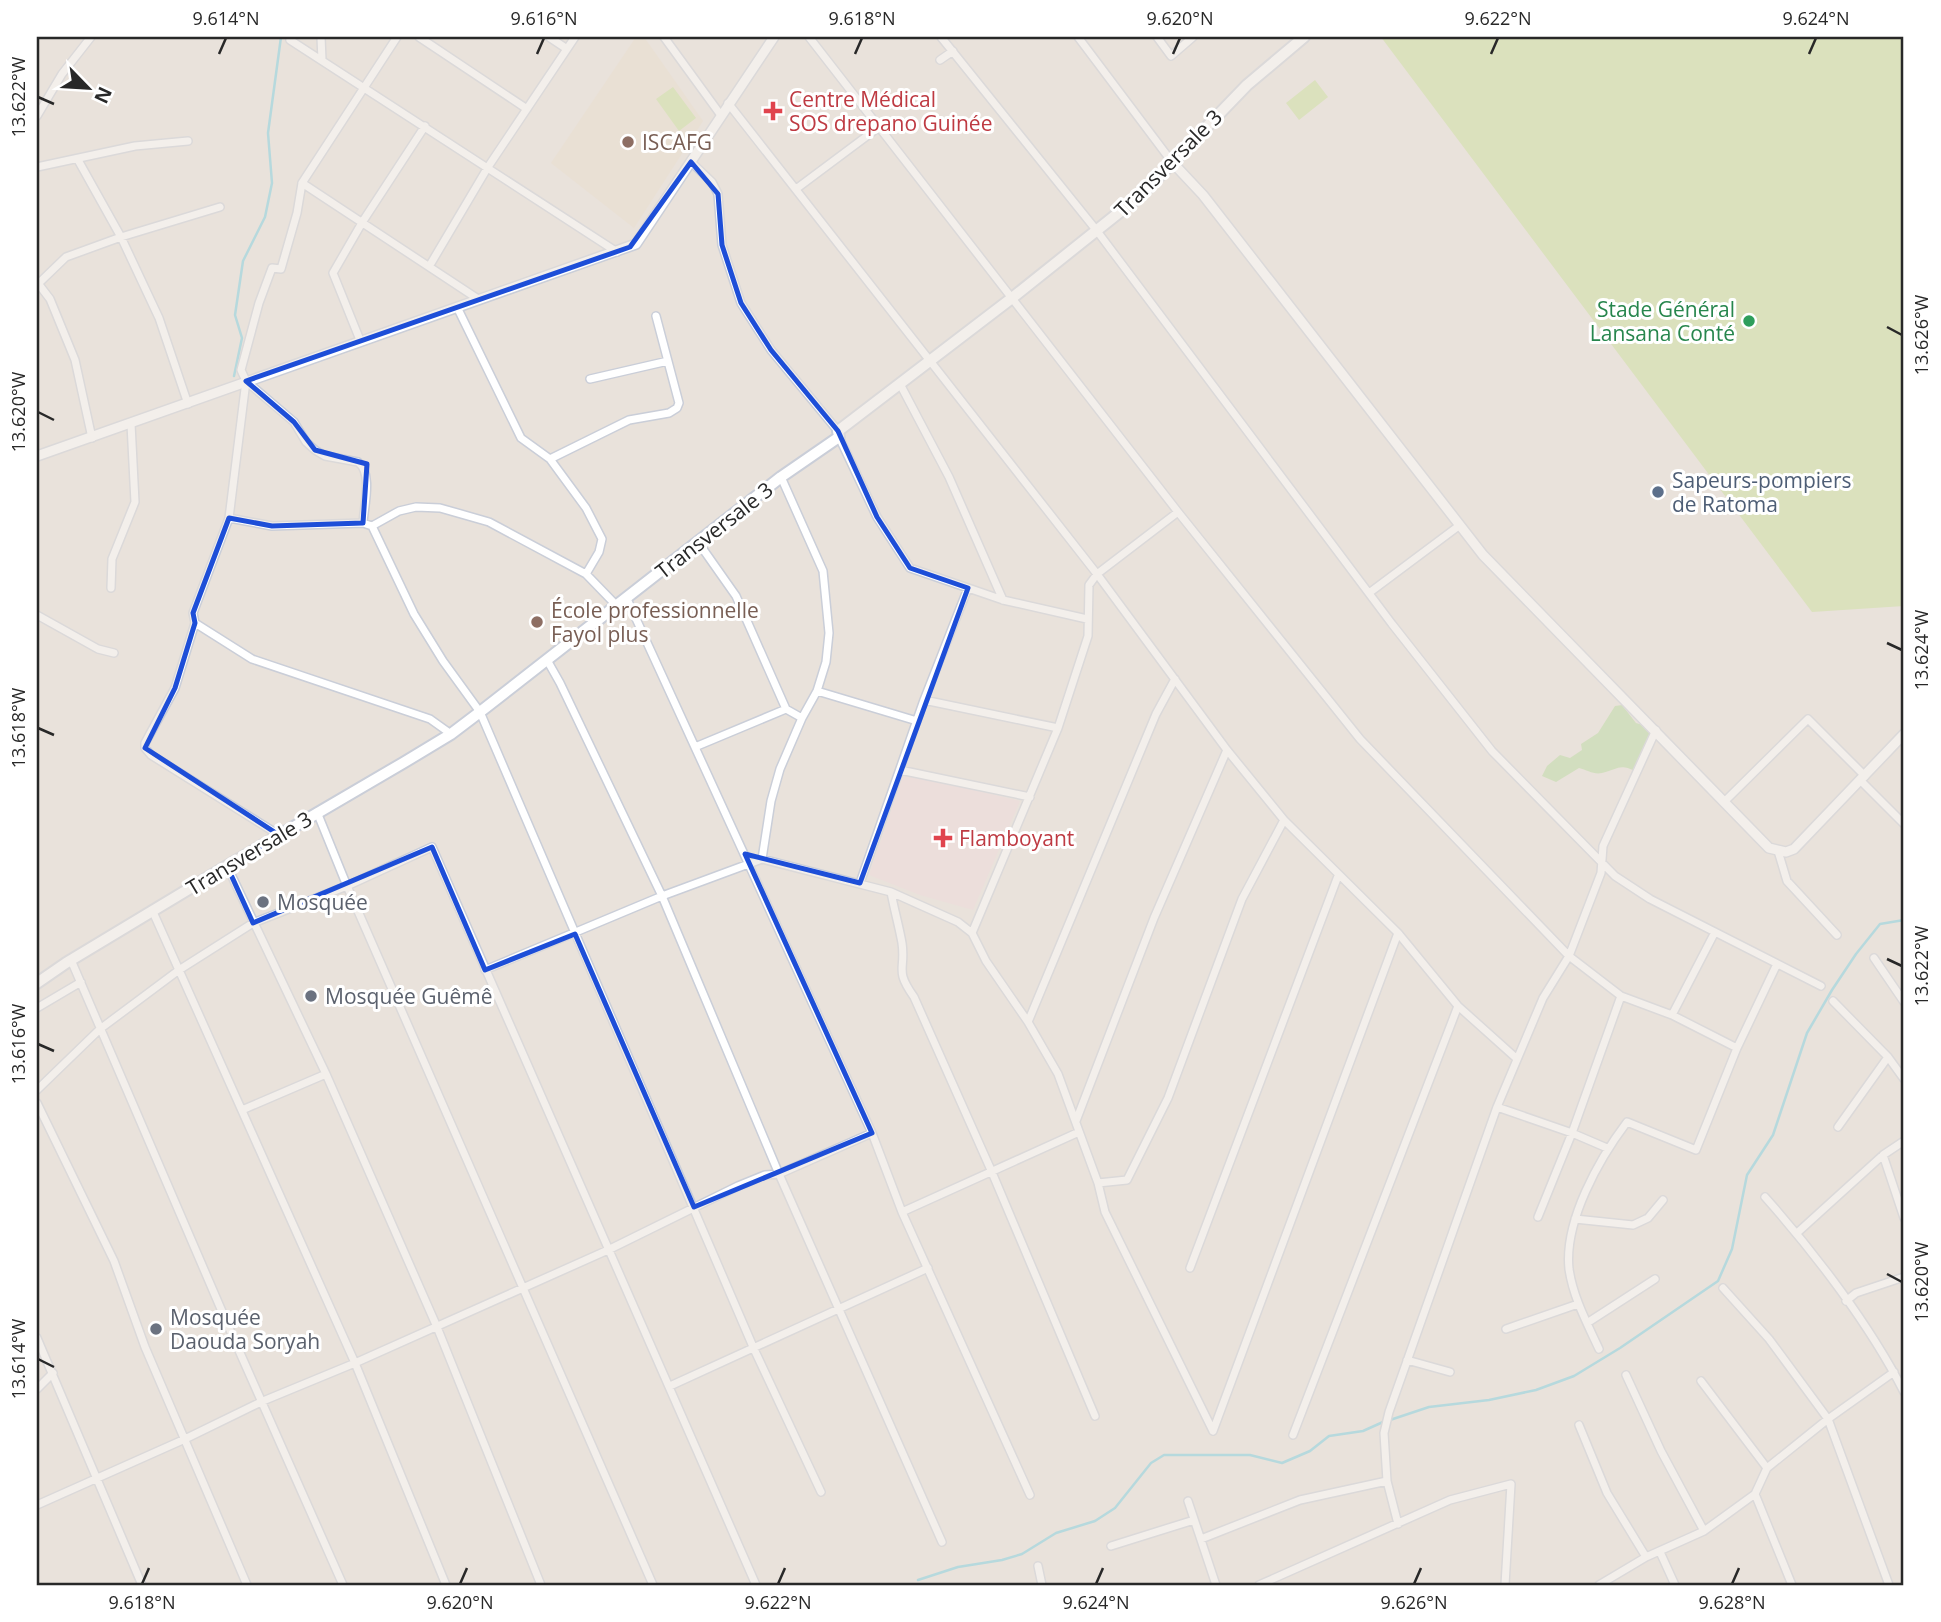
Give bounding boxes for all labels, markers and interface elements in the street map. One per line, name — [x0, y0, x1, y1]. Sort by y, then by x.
text: 9.614°N — [192, 6, 260, 30]
text: 9.616°N — [510, 6, 578, 30]
text: 9.618°N — [828, 6, 896, 30]
text: 9.620°N — [1146, 6, 1214, 30]
text: 9.622°N — [1464, 6, 1532, 30]
text: 9.624°N — [1782, 6, 1850, 30]
north arrow — [52, 52, 122, 122]
text: 13.622°W — [6, 56, 30, 137]
text: N — [88, 83, 118, 108]
place label: Centre Médical SOS drepano Guinée — [789, 85, 992, 137]
marker: Centre Médical SOS drepano Guinée — [763, 101, 783, 121]
street label: Transversale 3 — [1108, 103, 1228, 223]
place label: ISCAFG — [642, 128, 712, 156]
marker: ISCAFG — [620, 134, 636, 150]
text: 13.626°W — [1909, 294, 1933, 375]
place label: Stade Général Lansana Conté — [1590, 295, 1735, 347]
marker: Stade Général Lansana Conté — [1741, 313, 1757, 329]
text: 13.620°W — [6, 371, 30, 452]
place label: Sapeurs-pompiers de Ratoma — [1672, 466, 1852, 518]
street label: Transversale 3 — [650, 475, 778, 585]
marker: Sapeurs-pompiers de Ratoma — [1650, 484, 1666, 500]
place label: École professionnelle Fayol plus — [551, 596, 759, 648]
text: 13.624°W — [1909, 609, 1933, 690]
marker: École professionnelle Fayol plus — [529, 614, 545, 630]
text: 13.618°W — [6, 687, 30, 768]
street label: Transversale 3 — [181, 804, 317, 902]
place label: Flamboyant — [959, 824, 1074, 852]
marker: Flamboyant — [933, 828, 953, 848]
place label: Mosquée — [277, 888, 368, 916]
marker: Mosquée — [255, 894, 271, 910]
text: 13.622°W — [1909, 925, 1933, 1006]
place label: Mosquée Guêmê — [325, 982, 492, 1010]
marker: Mosquée Guêmê — [303, 988, 319, 1004]
text: 13.616°W — [6, 1003, 30, 1084]
text: 13.620°W — [1909, 1241, 1933, 1322]
place label: Mosquée Daouda Soryah — [170, 1303, 320, 1355]
text: 13.614°W — [6, 1318, 30, 1399]
marker: Mosquée Daouda Soryah — [148, 1321, 164, 1337]
text: 9.618°N — [108, 1590, 176, 1614]
text: 9.620°N — [426, 1590, 494, 1614]
text: 9.622°N — [744, 1590, 812, 1614]
text: 9.624°N — [1062, 1590, 1130, 1614]
text: 9.626°N — [1380, 1590, 1448, 1614]
text: 9.628°N — [1698, 1590, 1766, 1614]

